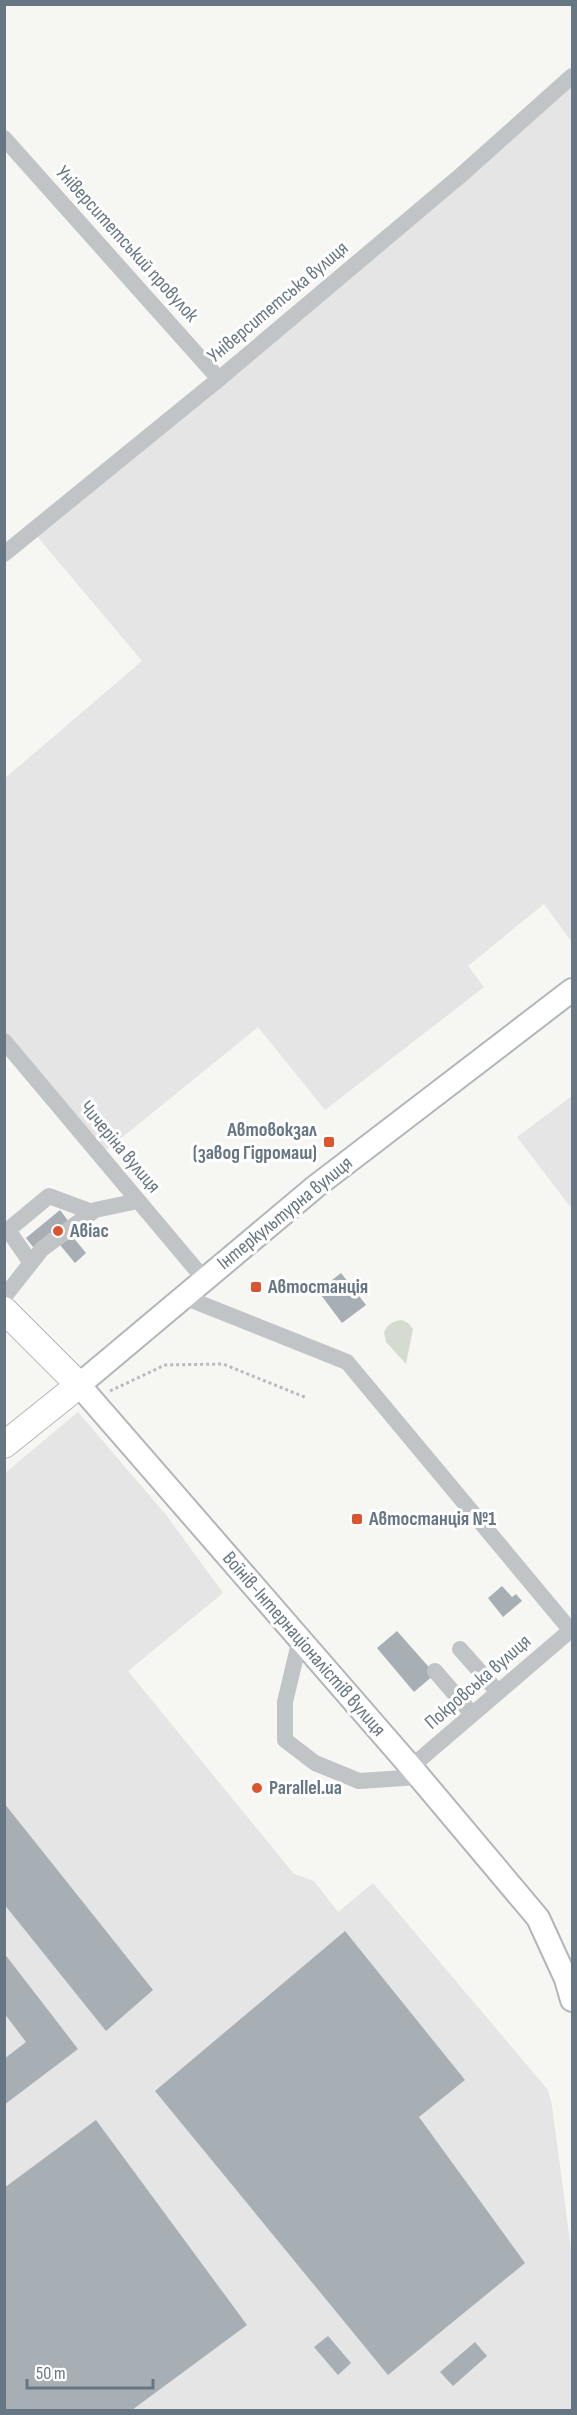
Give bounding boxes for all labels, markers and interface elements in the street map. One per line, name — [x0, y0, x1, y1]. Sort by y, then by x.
street label: Університетський провулок — [51, 161, 204, 327]
street label: Університетська вулиця — [203, 236, 353, 368]
street label: Чичеріна вулиця — [75, 1096, 165, 1198]
place label: Автовокзал (завод Гідромаш) — [193, 1118, 317, 1165]
marker: Автовокзал (завод Гідромаш) — [322, 1135, 336, 1149]
street label: Інтеркультурна вулиця — [213, 1151, 357, 1275]
place label: Авіас — [69, 1219, 109, 1243]
marker: Авіас — [51, 1224, 65, 1238]
place label: Автостанція — [267, 1275, 368, 1299]
marker: Автостанція — [249, 1280, 263, 1294]
place label: Автостанція №1 — [368, 1507, 496, 1531]
marker: Автостанція №1 — [350, 1512, 364, 1526]
street label: Воїнів-Інтернаціоналістів вулиця — [217, 1547, 391, 1741]
street label: Покровська вулиця — [420, 1629, 536, 1735]
place label: Parallel.ua — [269, 1776, 342, 1800]
marker: Parallel.ua — [250, 1781, 264, 1795]
scale bar — [27, 2352, 153, 2390]
text: 50 m — [36, 2363, 66, 2384]

